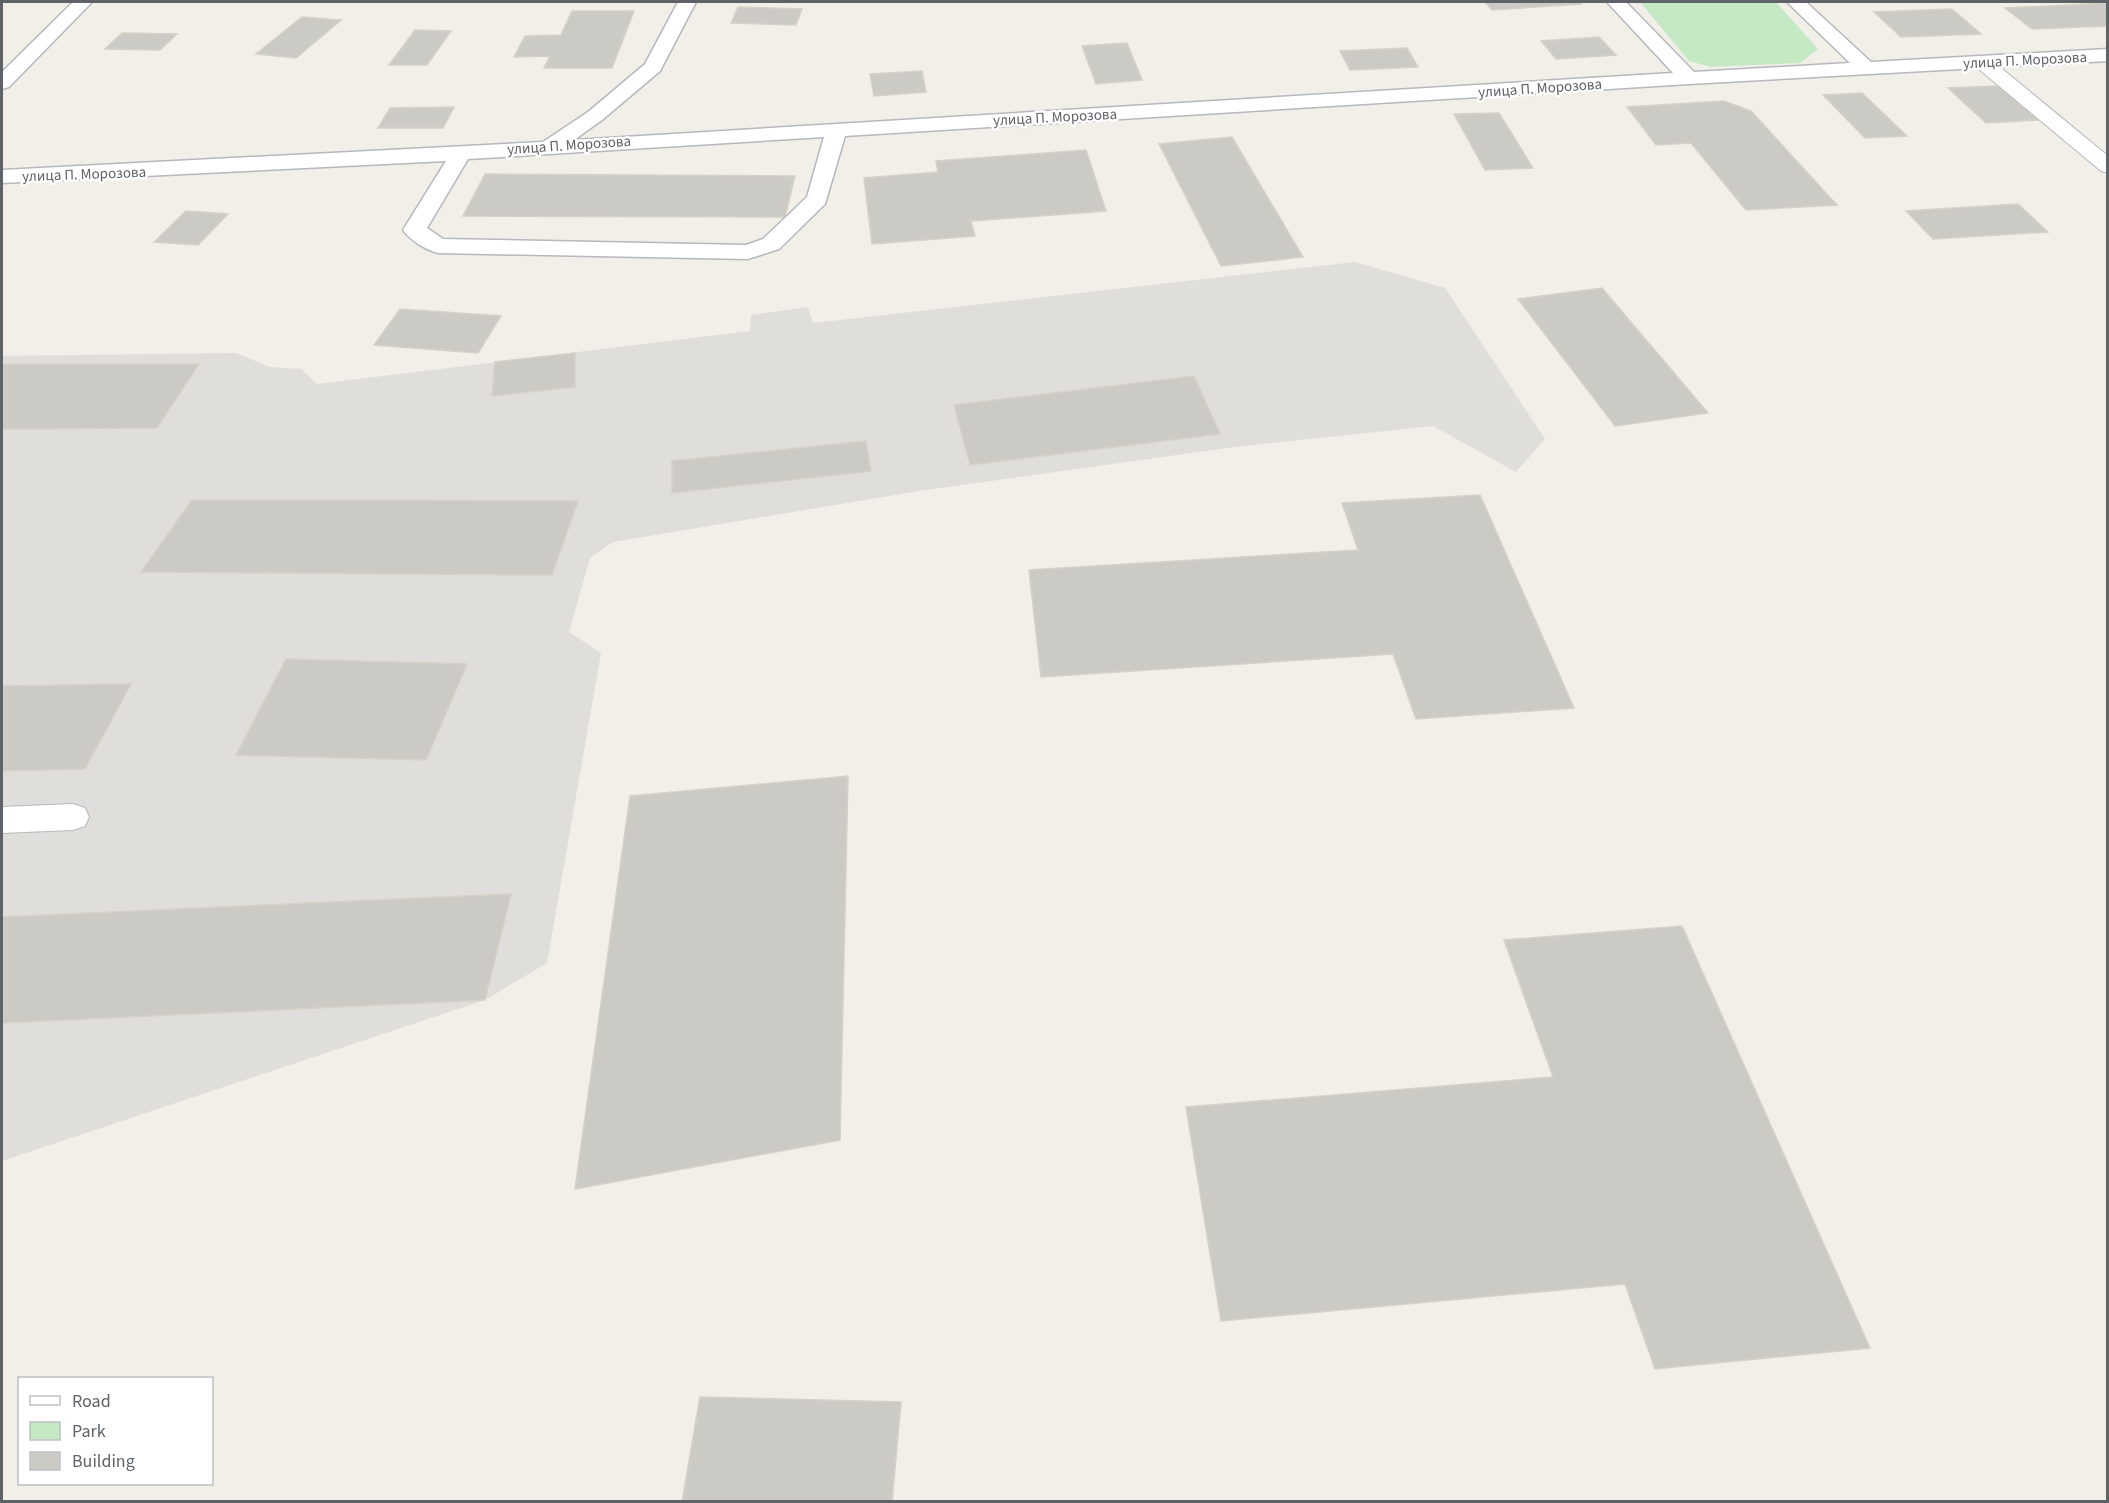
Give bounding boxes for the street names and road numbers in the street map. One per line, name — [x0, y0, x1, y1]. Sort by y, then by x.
street label: улица П. Морозова — [1962, 47, 2088, 74]
street label: улица П. Морозова — [1477, 74, 1603, 103]
street label: улица П. Морозова — [992, 104, 1118, 131]
street label: улица П. Морозова — [506, 131, 632, 160]
street label: улица П. Морозова — [22, 162, 146, 187]

